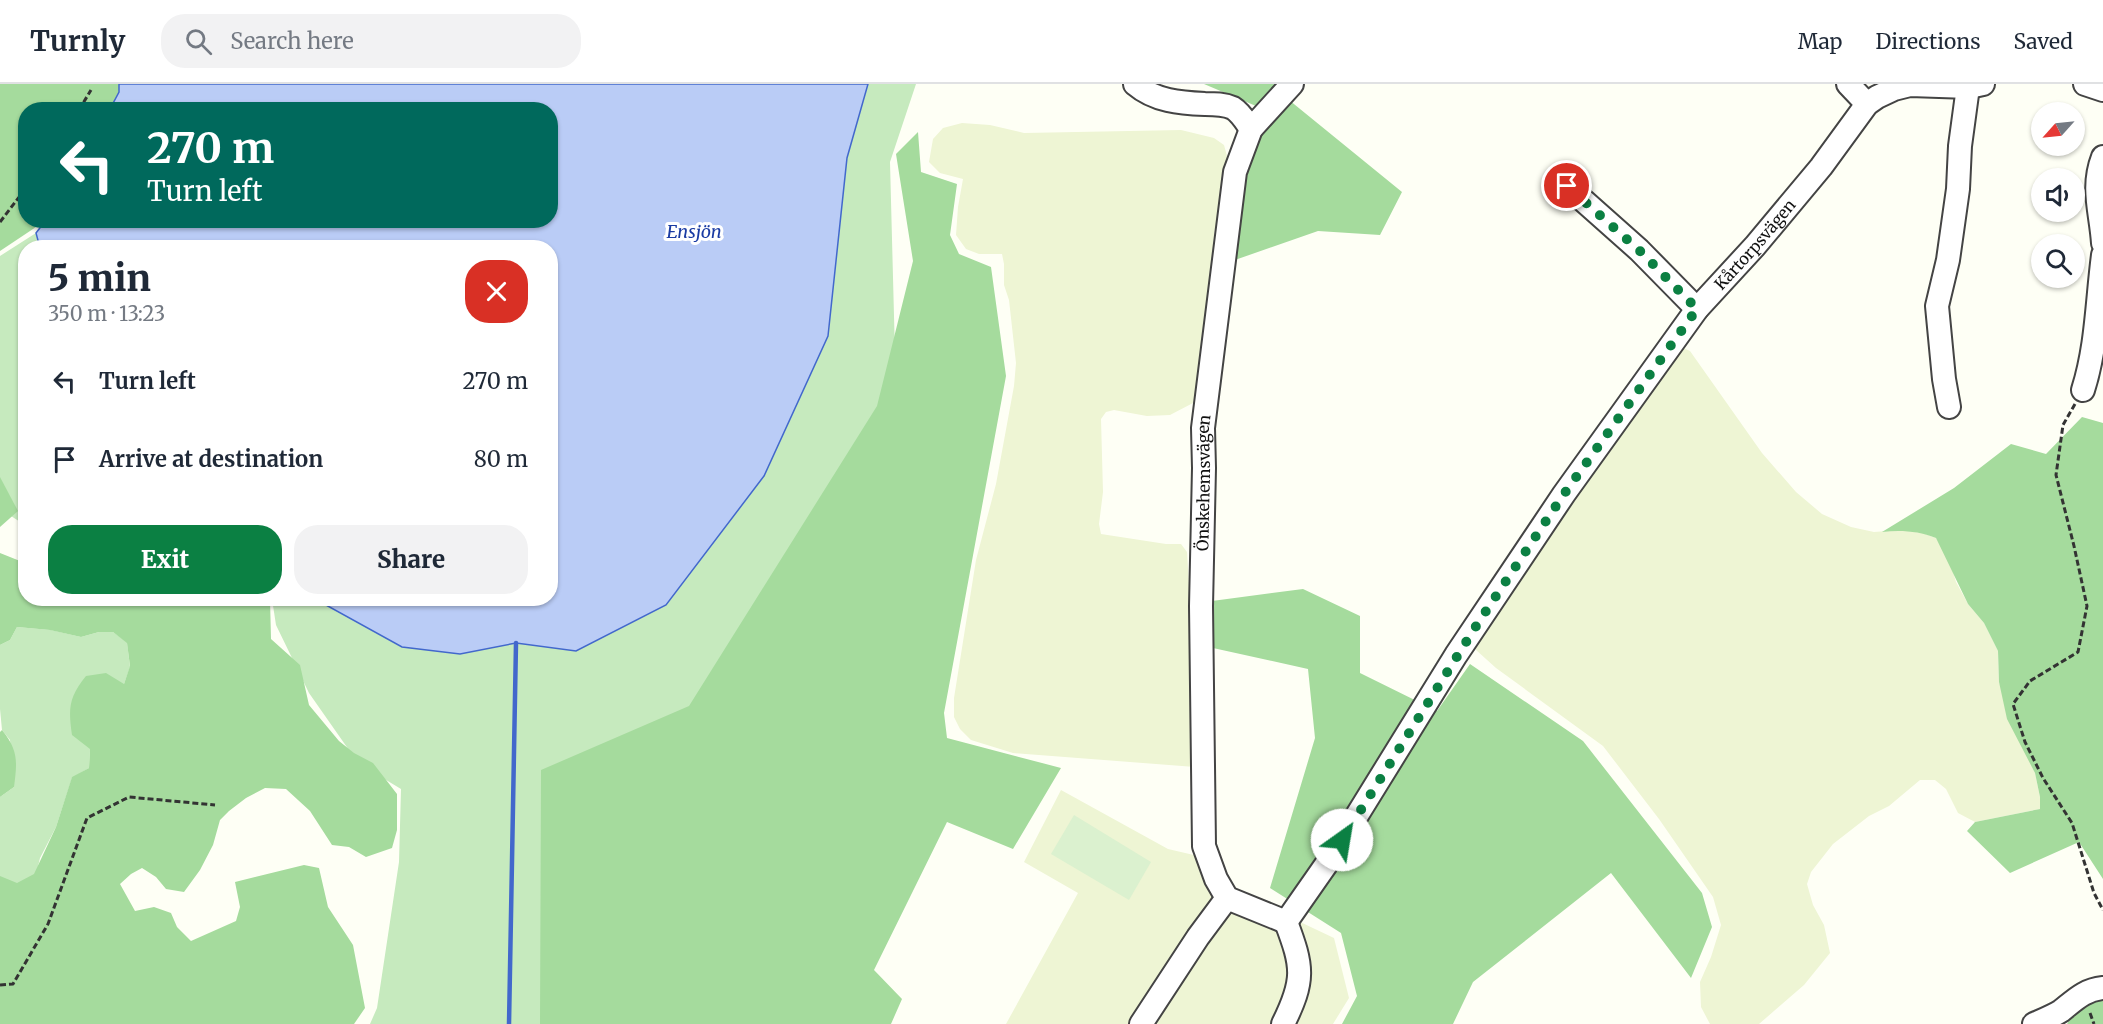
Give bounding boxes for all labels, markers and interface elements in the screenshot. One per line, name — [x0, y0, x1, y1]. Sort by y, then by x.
search box — [161, 14, 581, 68]
text: Turnly — [30, 23, 125, 59]
icon: search — [182, 25, 215, 58]
text: Search here — [230, 27, 354, 55]
text: Map — [1798, 28, 1842, 55]
text: Directions — [1875, 28, 1980, 55]
text: Saved — [2013, 28, 2073, 55]
north arrow — [2031, 102, 2085, 156]
map controls — [2031, 102, 2085, 288]
text: 270 m — [147, 122, 274, 174]
icon: left — [48, 126, 126, 204]
pin — [1541, 160, 1592, 211]
button: sound — [2031, 168, 2085, 222]
icon: arrive — [1550, 169, 1583, 202]
text: Turn left — [147, 174, 262, 208]
street label: Kårtorpsvägen — [1710, 195, 1800, 294]
water label: Ensjön — [666, 220, 722, 243]
button: search — [2031, 234, 2085, 288]
text: 5 min — [48, 256, 151, 301]
button: close — [465, 260, 528, 323]
text: 350 m · 13:23 — [48, 301, 165, 326]
icon: left — [48, 365, 81, 398]
text: Turn left — [99, 367, 196, 395]
text: 270 m — [462, 367, 528, 395]
street label: Önskehemsvägen — [1192, 413, 1215, 551]
icon: arrive — [48, 443, 81, 476]
text: Arrive at destination — [99, 445, 323, 473]
text: 80 m — [474, 445, 528, 473]
button: Exit — [48, 525, 282, 594]
button: Share — [294, 525, 528, 594]
position arrow — [1310, 808, 1374, 872]

